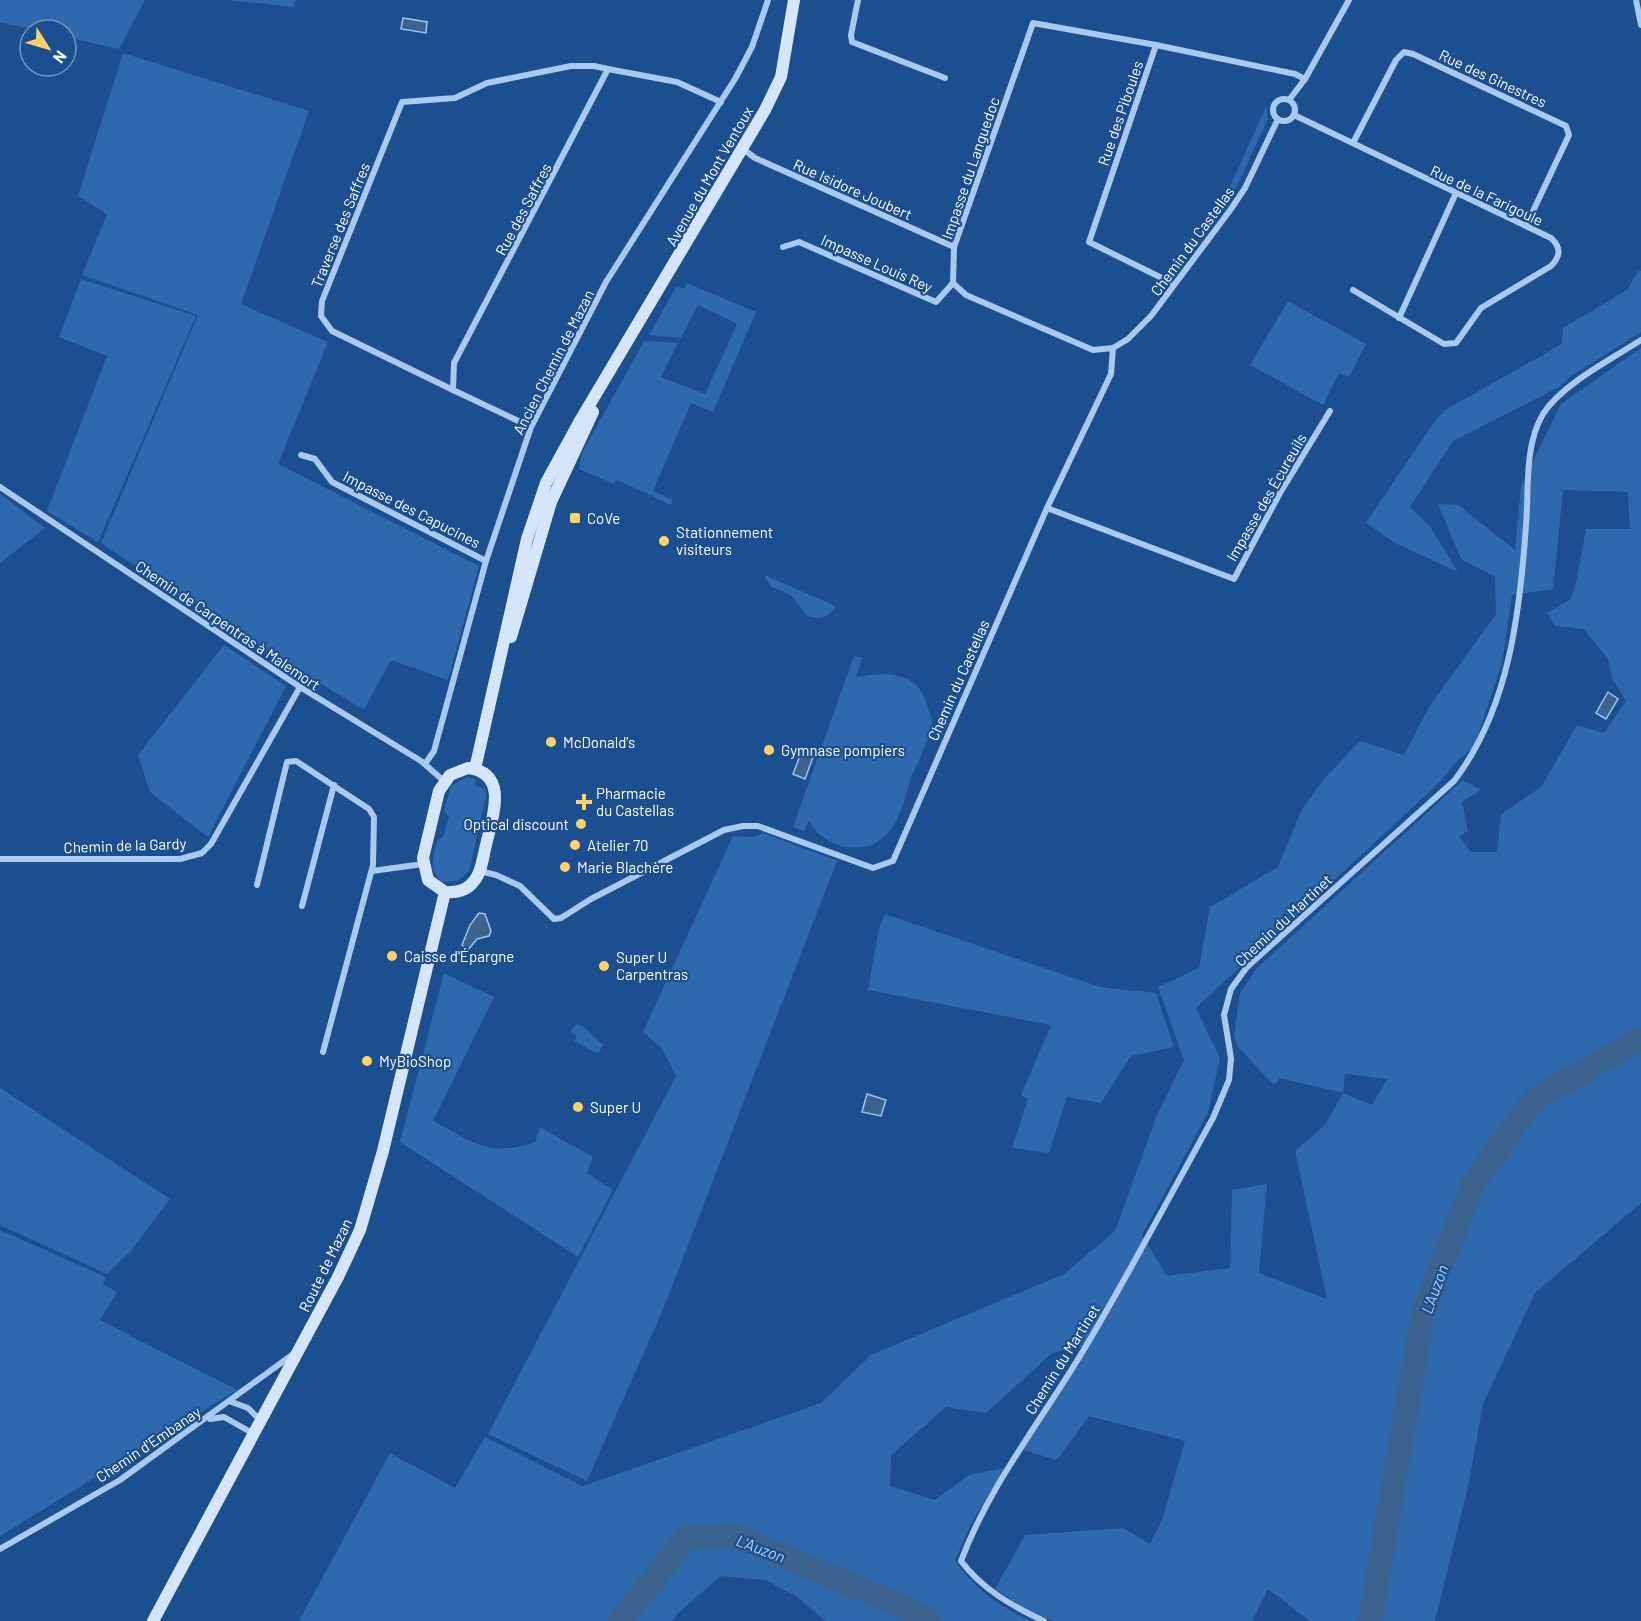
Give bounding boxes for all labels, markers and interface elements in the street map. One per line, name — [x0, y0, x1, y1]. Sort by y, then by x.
north arrow — [18, 18, 78, 78]
street label: Rue des Ginestres — [1436, 45, 1550, 111]
text: N — [50, 47, 71, 67]
street label: Rue des Piboules — [1094, 58, 1146, 168]
street label: Impasse du Languedoc — [937, 94, 1003, 241]
street label: Avenue du Mont Ventoux — [662, 103, 756, 249]
street label: Rue Isidore Joubert — [791, 155, 915, 223]
street label: Traverse des Saffres — [307, 160, 373, 290]
street label: Rue des Saffres — [491, 160, 555, 258]
street label: Rue de la Farigoule — [1428, 161, 1546, 229]
street label: Chemin du Castellas — [1146, 183, 1238, 299]
street label: Impasse Louis Rey — [818, 230, 936, 296]
street label: Ancien Chemin de Mazan — [509, 287, 597, 437]
street label: Impasse des Écureuils — [1222, 430, 1310, 564]
street label: Impasse des Capucines — [340, 467, 484, 551]
place label: CoVe — [587, 509, 620, 527]
marker: CoVe — [568, 511, 582, 525]
place label: Stationnement visiteurs — [676, 523, 773, 558]
marker: Stationnement visiteurs — [657, 534, 671, 548]
street label: Chemin de Carpentras à Malemort — [132, 556, 324, 694]
street label: Chemin du Castellas — [923, 617, 993, 743]
place label: McDonald's — [563, 733, 635, 751]
marker: McDonald's — [544, 735, 558, 749]
place label: Gymnase pompiers — [781, 741, 905, 759]
marker: Gymnase pompiers — [762, 743, 776, 757]
place label: Pharmacie du Castellas — [596, 784, 674, 819]
marker: Pharmacie du Castellas — [577, 795, 591, 809]
place label: Optical discount — [463, 815, 569, 833]
marker: Optical discount — [574, 817, 588, 831]
street label: Chemin de la Gardy — [63, 834, 187, 856]
place label: Atelier 70 — [587, 836, 648, 854]
marker: Atelier 70 — [568, 838, 582, 852]
place label: Marie Blachère — [577, 858, 673, 876]
marker: Marie Blachère — [558, 860, 572, 874]
street label: Chemin du Martinet — [1231, 870, 1335, 970]
place label: Caisse d'Épargne — [404, 947, 514, 965]
place label: Super U Carpentras — [616, 948, 688, 983]
marker: Caisse d'Épargne — [385, 949, 399, 963]
marker: Super U Carpentras — [597, 959, 611, 973]
place label: MyBioShop — [379, 1052, 451, 1070]
marker: MyBioShop — [360, 1054, 374, 1068]
place label: Super U — [590, 1098, 641, 1116]
marker: Super U — [571, 1100, 585, 1114]
street label: Route de Mazan — [295, 1215, 355, 1315]
water label: L'Auzon — [1416, 1262, 1452, 1316]
street label: Chemin du Martinet — [1021, 1301, 1103, 1417]
street label: Chemin d'Embanay — [92, 1402, 204, 1486]
water label: L'Auzon — [734, 1530, 788, 1566]

